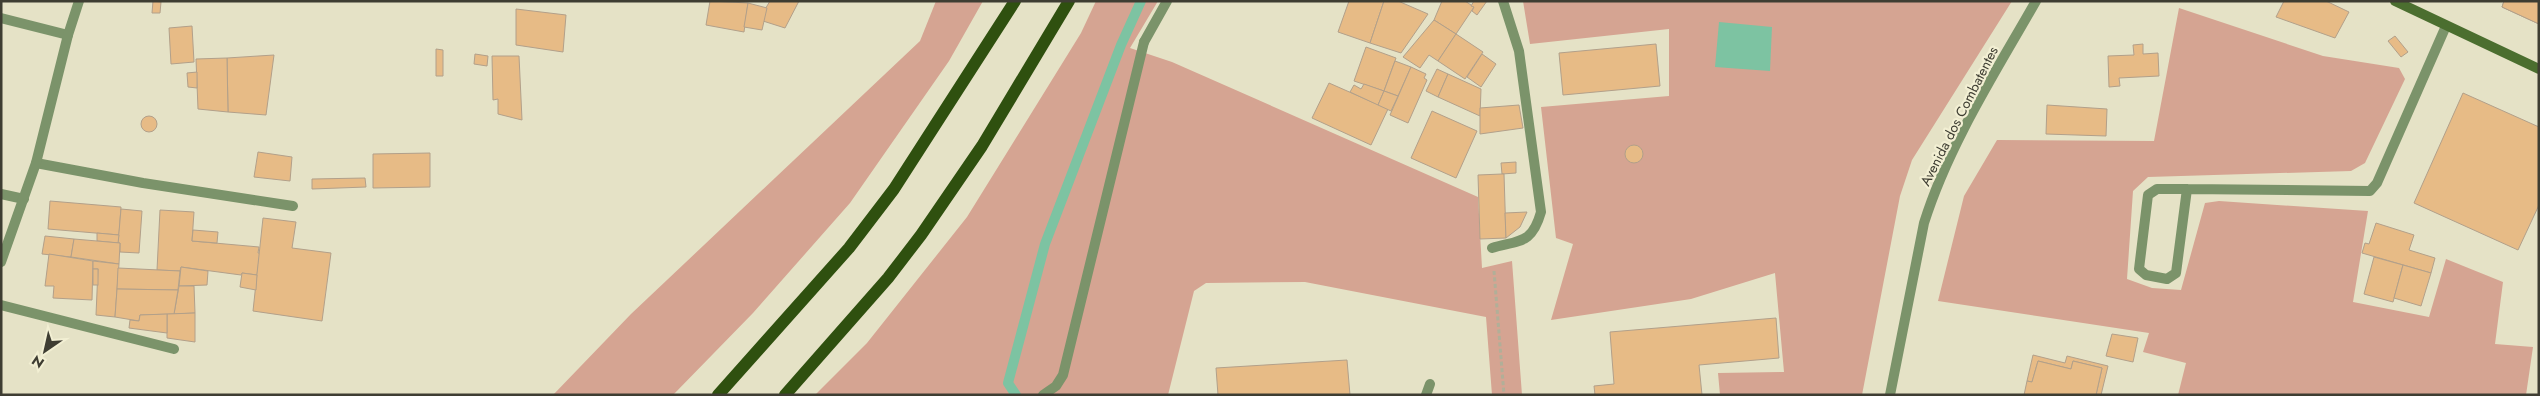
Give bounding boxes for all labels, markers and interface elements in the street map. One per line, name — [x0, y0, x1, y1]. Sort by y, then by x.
street label: Avenida dos Combatentes — [1915, 43, 2003, 189]
north arrow — [20, 326, 70, 376]
text: N — [28, 350, 48, 373]

